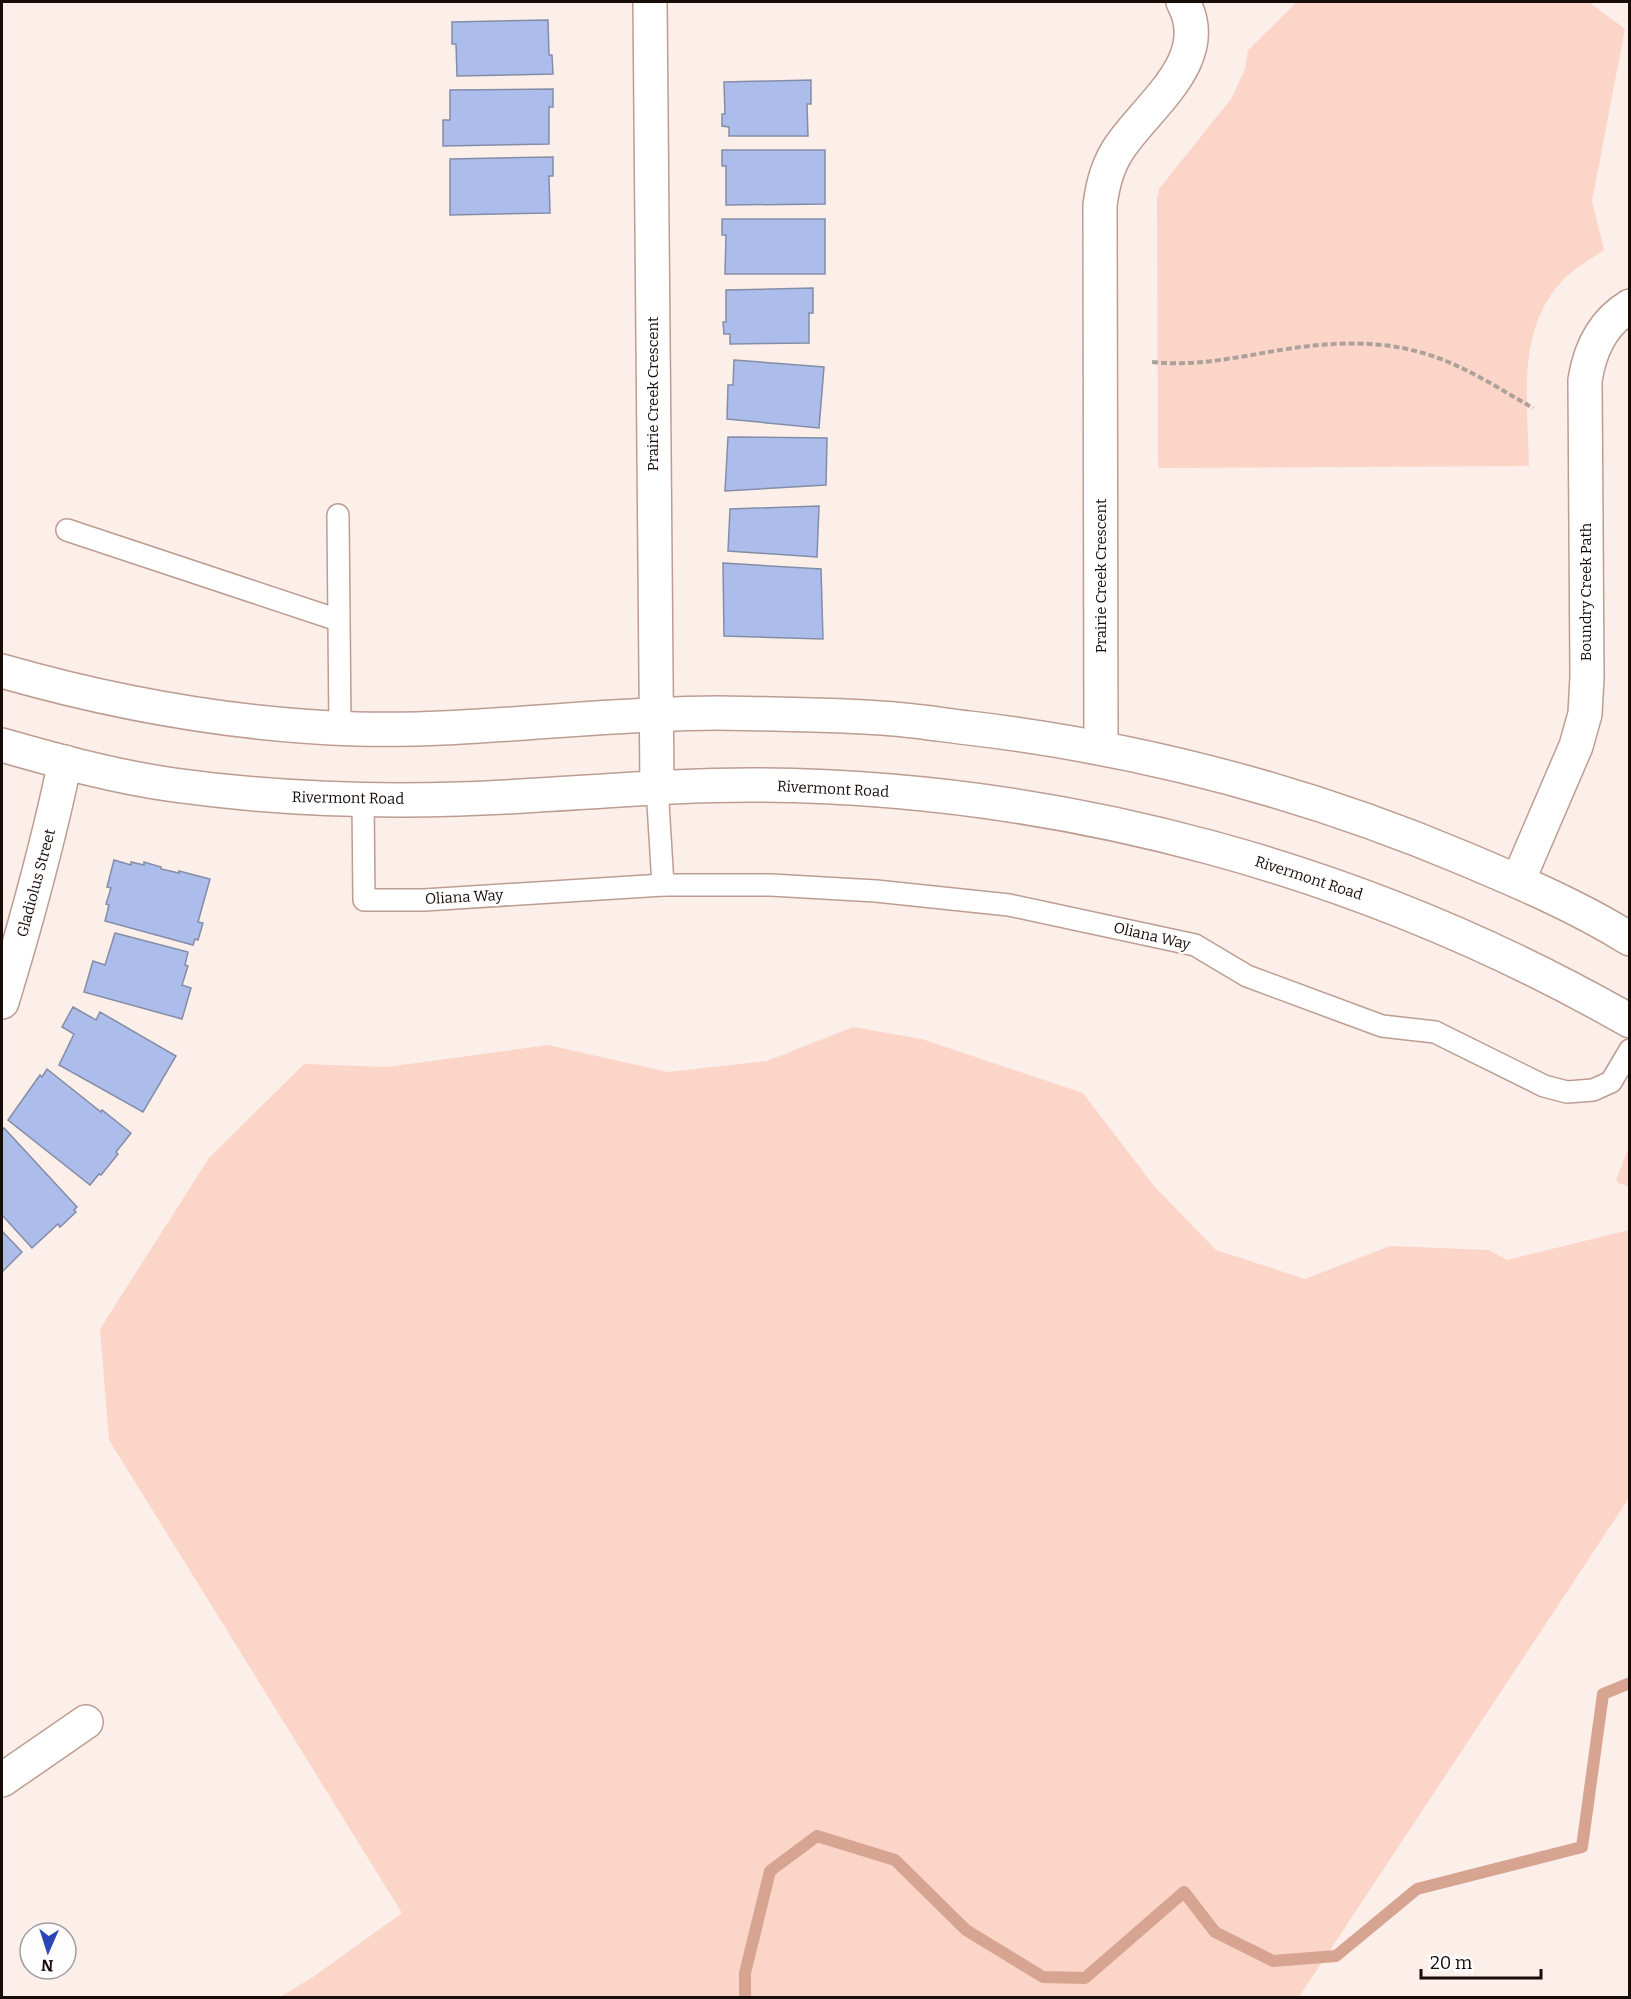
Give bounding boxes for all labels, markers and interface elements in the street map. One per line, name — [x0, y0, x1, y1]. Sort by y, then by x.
street label: Prairie Creek Crescent — [644, 316, 662, 471]
street label: Prairie Creek Crescent — [1092, 498, 1110, 653]
street label: Boundry Creek Path — [1577, 522, 1595, 661]
street label: Rivermont Road — [776, 777, 890, 801]
street label: Rivermont Road — [292, 788, 404, 808]
street label: Gladiolus Street — [13, 826, 59, 939]
street label: Rivermont Road — [1253, 852, 1365, 904]
street label: Oliana Way — [424, 886, 504, 908]
street label: Oliana Way — [1112, 918, 1192, 954]
north arrow — [18, 1921, 78, 1981]
scale bar — [1421, 1942, 1541, 1980]
text: 20 m — [1430, 1952, 1472, 1974]
text: N — [41, 1956, 54, 1975]

